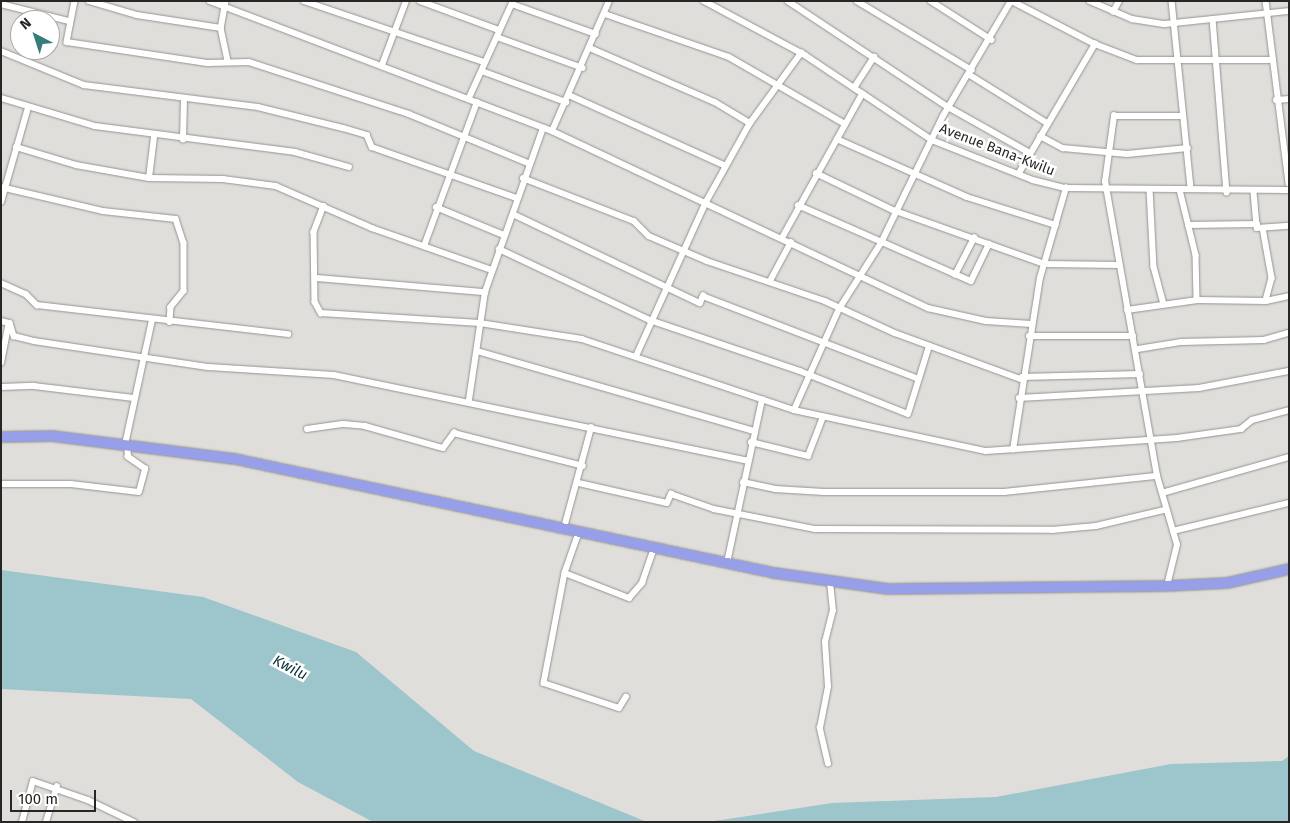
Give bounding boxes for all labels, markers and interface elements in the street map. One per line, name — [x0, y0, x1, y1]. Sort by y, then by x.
north arrow — [10, 10, 60, 60]
text: N — [17, 14, 35, 33]
street label: Avenue Bana-Kwilu — [937, 120, 1057, 180]
water label: Kwilu — [270, 652, 310, 684]
scale bar — [12, 780, 99, 812]
text: 100 m — [18, 790, 58, 808]

